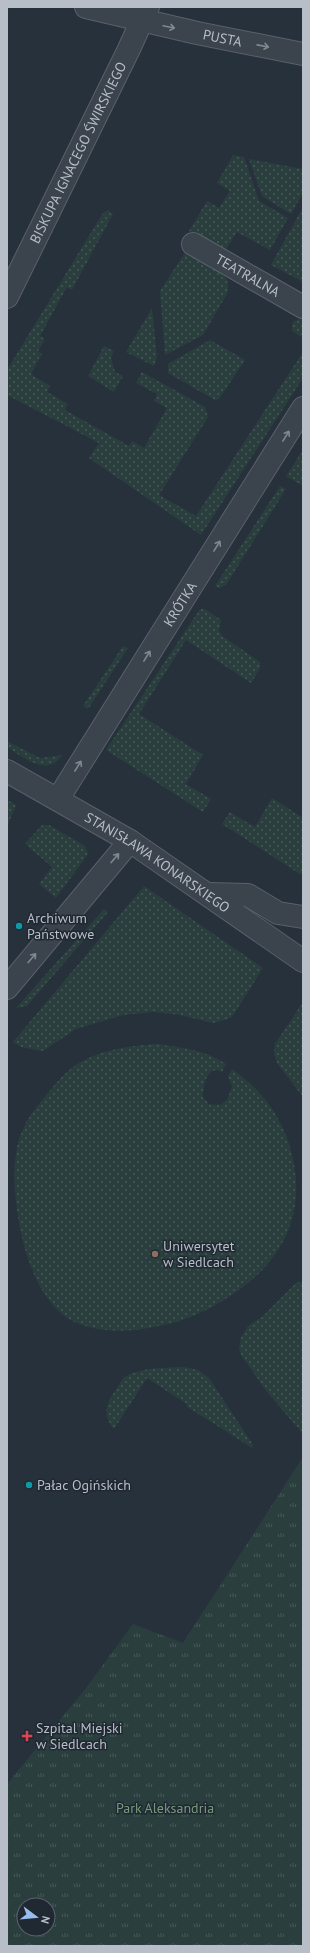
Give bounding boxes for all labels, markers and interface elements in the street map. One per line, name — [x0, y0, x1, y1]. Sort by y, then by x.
one-way arrow — [163, 23, 176, 31]
street label: PUSTA — [201, 25, 244, 51]
one-way arrow — [256, 42, 269, 50]
street label: BISKUPA IGNACEGO ŚWIRSKIEGO — [26, 59, 130, 246]
street label: TEATRALNA — [212, 250, 284, 301]
one-way arrow — [282, 430, 290, 442]
one-way arrow — [213, 540, 221, 552]
street label: KRÓTKA — [159, 578, 201, 630]
one-way arrow — [144, 650, 152, 662]
one-way arrow — [75, 760, 83, 772]
street label: STANISŁAWA KONARSKIEGO — [82, 808, 233, 917]
one-way arrow — [111, 853, 120, 864]
place label: Archiwum Państwowe — [27, 909, 94, 943]
marker: Archiwum Państwowe — [14, 921, 24, 931]
one-way arrow — [28, 953, 37, 964]
place label: Uniwersytet w Siedlcach — [163, 1237, 235, 1271]
marker: Uniwersytet w Siedlcach — [150, 1249, 160, 1259]
place label: Pałac Ogińskich — [37, 1476, 131, 1494]
marker: Pałac Ogińskich — [24, 1480, 34, 1490]
place label: Szpital Miejski w Siedlcach — [36, 1719, 123, 1753]
marker: Szpital Miejski w Siedlcach — [21, 1730, 33, 1742]
park label: Park Aleksandria — [116, 1799, 214, 1817]
north arrow — [16, 1897, 56, 1937]
text: N — [38, 1914, 53, 1925]

